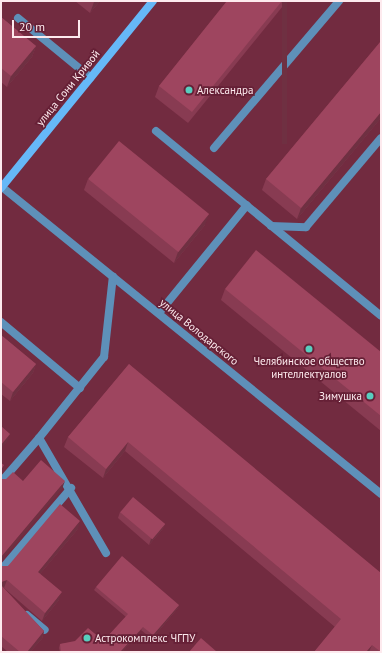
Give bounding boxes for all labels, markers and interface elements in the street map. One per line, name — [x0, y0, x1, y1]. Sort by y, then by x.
scale bar — [14, 12, 82, 38]
text: 20 m — [19, 19, 45, 34]
street label: улица Сони Кривой — [33, 47, 103, 129]
place label: Александра — [197, 83, 253, 97]
marker: Александра — [184, 85, 194, 95]
street label: улица Володарского — [157, 296, 241, 368]
marker: Челябинское общество интеллектуалов — [304, 344, 314, 354]
place label: Челябинское общество интеллектуалов — [253, 355, 365, 381]
place label: Зимушка — [319, 389, 362, 403]
marker: Зимушка — [365, 391, 375, 401]
place label: Астрокомплекс ЧГПУ — [95, 631, 195, 645]
marker: Астрокомплекс ЧГПУ — [82, 633, 92, 643]

